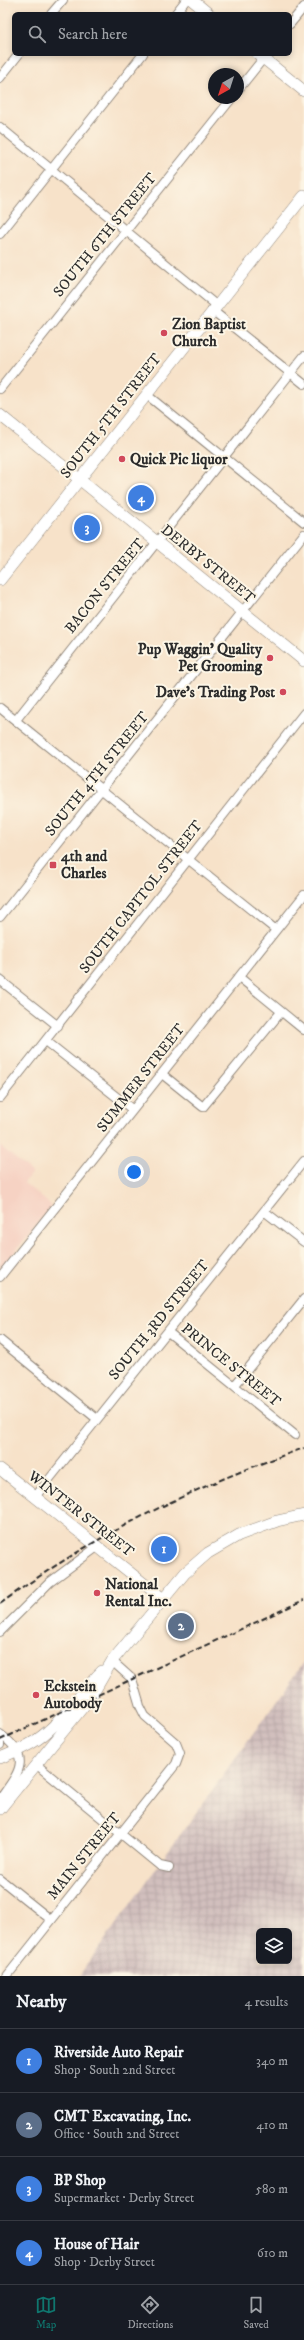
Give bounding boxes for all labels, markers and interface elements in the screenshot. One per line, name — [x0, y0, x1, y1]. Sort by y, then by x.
search box — [12, 12, 292, 56]
icon: search — [26, 23, 48, 45]
text: Search here — [58, 25, 127, 44]
north arrow — [208, 68, 244, 104]
street label: SOUTH 6TH STREET — [49, 169, 161, 301]
place label: Zion Baptist Church — [172, 315, 246, 351]
marker: Zion Baptist Church — [159, 328, 169, 338]
street label: SOUTH 5TH STREET — [56, 349, 166, 482]
place label: Quick Pic liquor — [130, 450, 228, 470]
marker: Quick Pic liquor — [117, 454, 127, 464]
pin: 4 — [128, 483, 154, 513]
pin: 3 — [74, 513, 100, 543]
street label: DERBY STREET — [157, 520, 259, 608]
street label: BACON STREET — [61, 534, 149, 637]
place label: Pup Waggin' Quality Pet Grooming — [138, 640, 263, 676]
marker: Pup Waggin' Quality Pet Grooming — [265, 653, 275, 663]
place label: Dave's Trading Post — [156, 683, 275, 702]
marker: Dave's Trading Post — [278, 687, 288, 697]
street label: SOUTH 4TH STREET — [41, 707, 153, 840]
street label: SOUTH CAPITOL STREET — [75, 816, 207, 977]
place label: 4th and Charles — [60, 847, 108, 883]
marker: 4th and Charles — [48, 860, 58, 870]
street label: SUMMER STREET — [93, 1019, 190, 1136]
your location — [124, 1162, 144, 1182]
street label: SOUTH 3RD STREET — [105, 1256, 214, 1384]
street label: PRINCE STREET — [177, 1319, 285, 1411]
street label: WINTER STREET — [23, 1466, 138, 1562]
pin: 1 — [151, 1534, 177, 1564]
place label: National Rental Inc. — [105, 1575, 172, 1611]
marker: National Rental Inc. — [92, 1588, 102, 1598]
pin: 2 — [168, 1611, 194, 1641]
place label: Eckstein Autobody — [43, 1677, 103, 1713]
marker: Eckstein Autobody — [31, 1690, 41, 1700]
street label: MAIN STREET — [43, 1808, 125, 1903]
map controls — [256, 1928, 292, 1964]
button: layers — [256, 1928, 292, 1964]
text: Nearby — [16, 1991, 66, 2013]
text: 4 results — [245, 1994, 288, 2010]
text: Riverside Auto Repair — [54, 2043, 184, 2062]
text: 1 — [27, 2053, 31, 2069]
text: 340 m — [256, 2053, 288, 2069]
text: Shop · South 2nd Street — [54, 2062, 176, 2078]
text: CMT Excavating, Inc. — [54, 2107, 191, 2126]
text: 2 — [26, 2117, 32, 2133]
text: 410 m — [256, 2117, 288, 2133]
text: Office · South 2nd Street — [54, 2126, 179, 2142]
text: BP Shop — [54, 2171, 106, 2190]
text: 3 — [27, 2181, 31, 2197]
text: 580 m — [256, 2181, 288, 2197]
text: Supermarket · Derby Street — [54, 2190, 194, 2206]
text: House of Hair — [54, 2235, 139, 2254]
text: 4 — [25, 2245, 33, 2261]
text: 610 m — [257, 2245, 288, 2261]
text: Shop · Derby Street — [54, 2254, 155, 2270]
tab: Map — [35, 2294, 57, 2332]
tab: Directions — [128, 2294, 173, 2332]
tab: Saved — [244, 2294, 269, 2332]

